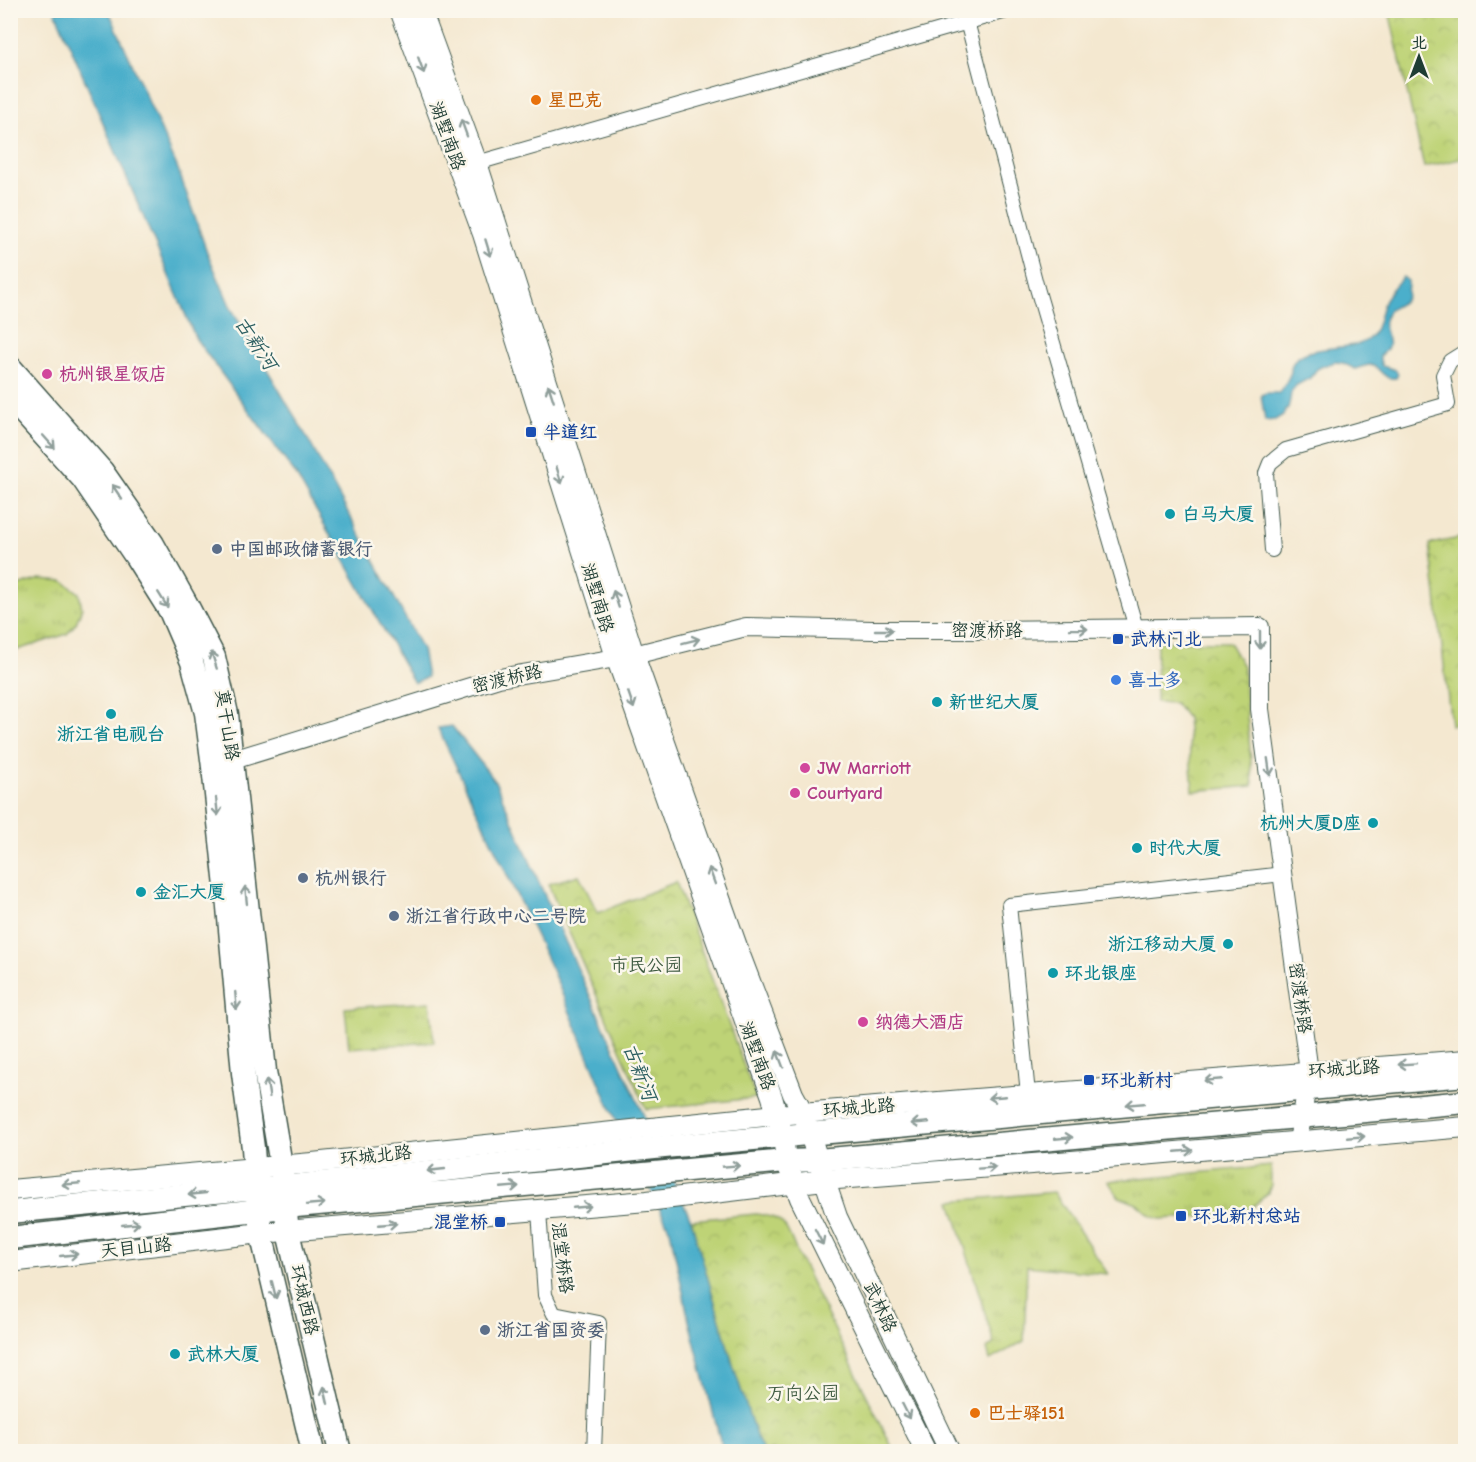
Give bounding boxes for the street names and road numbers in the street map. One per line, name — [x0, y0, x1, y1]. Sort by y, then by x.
street label: 湖墅南路 — [425, 99, 469, 173]
street label: 湖墅南路 — [576, 561, 618, 635]
street label: 密渡桥路 — [951, 620, 1023, 641]
street label: 密渡桥路 — [470, 661, 544, 697]
street label: 莫干山路 — [211, 688, 243, 762]
street label: 密渡桥路 — [1285, 961, 1315, 1035]
street label: 湖墅南路 — [735, 1019, 779, 1093]
street label: 环城北路 — [1307, 1056, 1381, 1082]
street label: 环城北路 — [822, 1094, 896, 1122]
street label: 环城北路 — [339, 1142, 413, 1170]
street label: 混堂桥路 — [547, 1221, 577, 1295]
street label: 天目山路 — [99, 1234, 173, 1262]
street label: 环城西路 — [286, 1263, 322, 1337]
street label: 武林路 — [859, 1278, 901, 1336]

